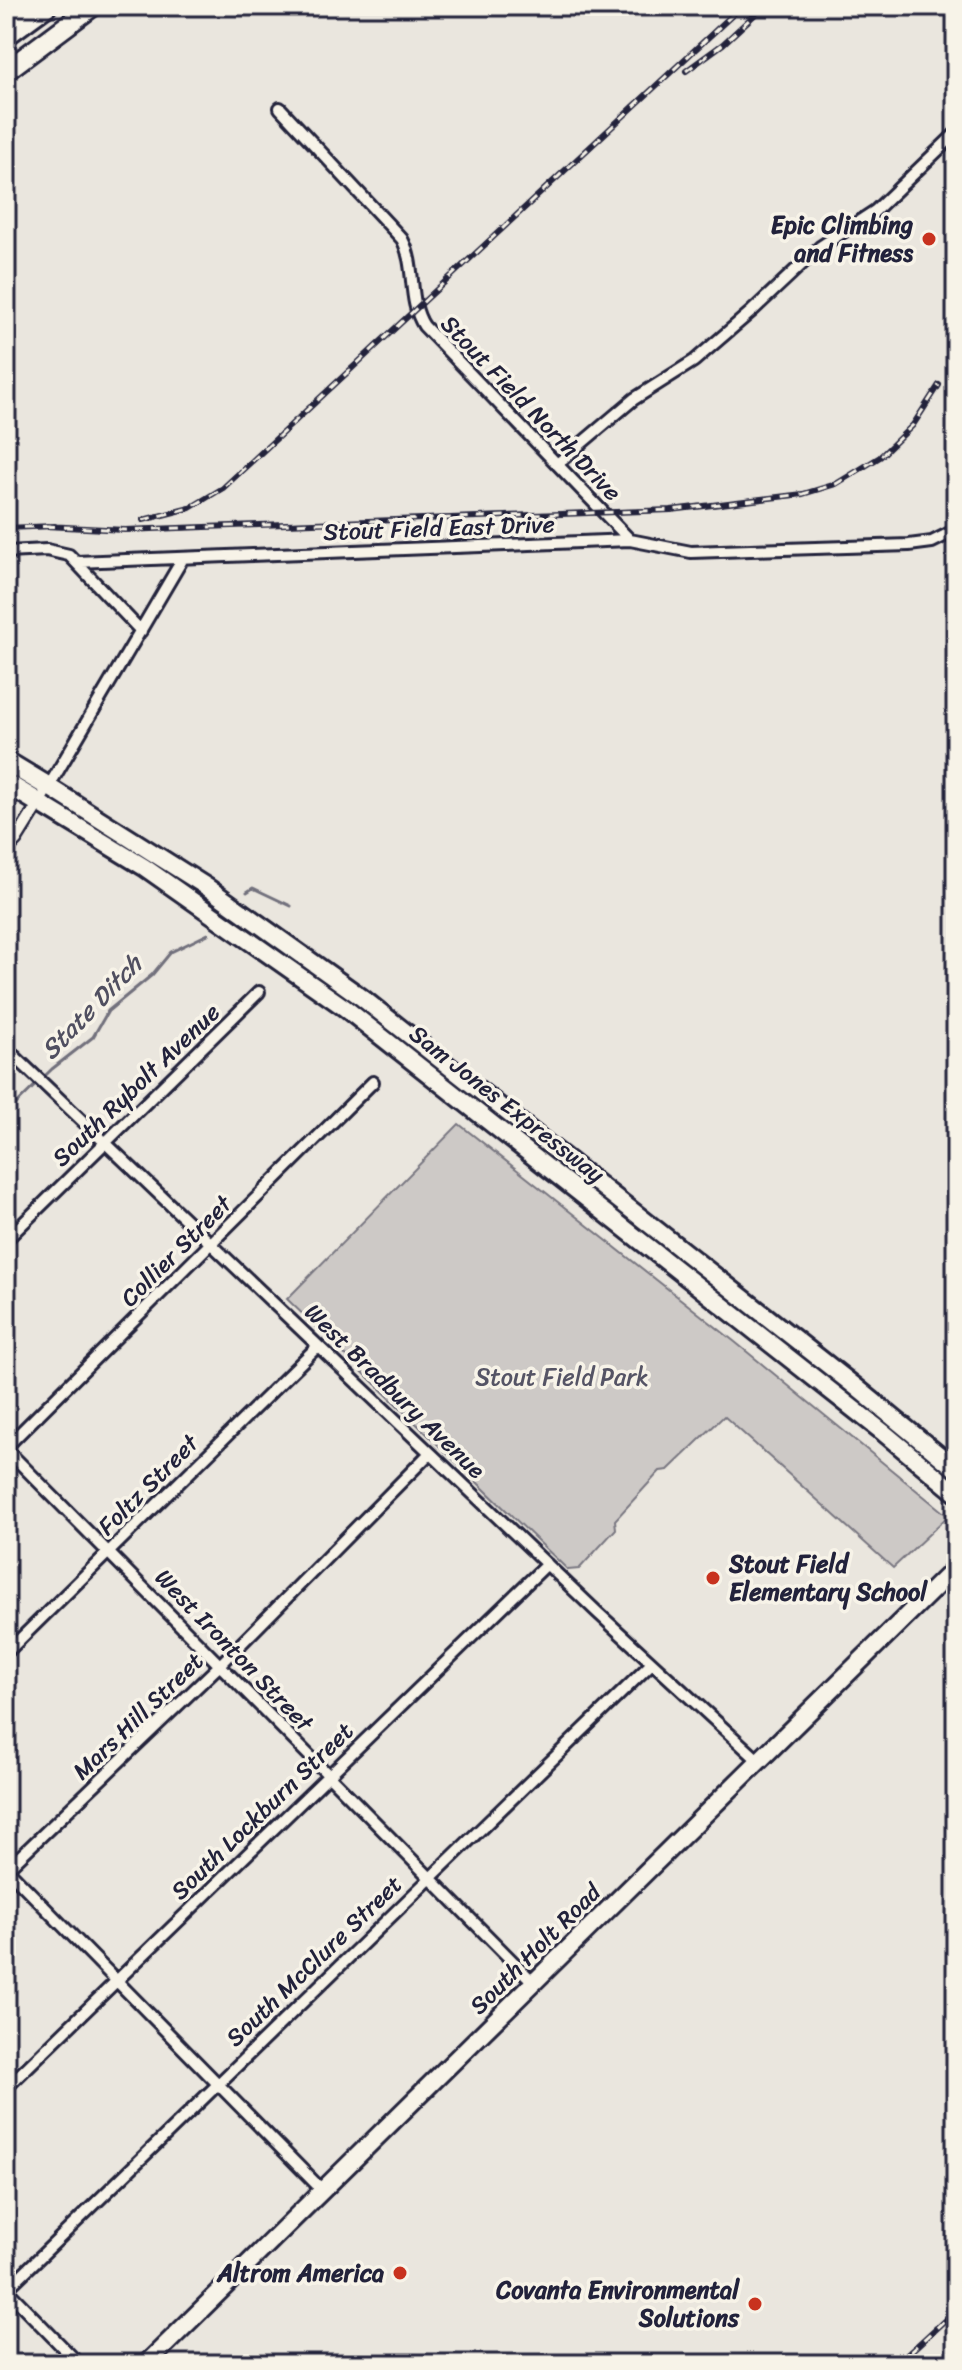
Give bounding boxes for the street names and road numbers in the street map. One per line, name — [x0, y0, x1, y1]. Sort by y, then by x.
street label: Stout Field North Drive — [430, 305, 632, 511]
street label: Stout Field East Drive — [322, 503, 556, 553]
street label: South Rybolt Avenue — [42, 993, 230, 1177]
street label: Sam Jones Expressway — [400, 1014, 615, 1195]
street label: Collier Street — [110, 1184, 243, 1317]
street label: West Bradbury Avenue — [294, 1293, 496, 1490]
street label: Foltz Street — [87, 1423, 210, 1546]
street label: West Ironton Street — [144, 1558, 325, 1743]
street label: Mars Hill Street — [62, 1642, 214, 1790]
street label: South Lockburn Street — [160, 1712, 364, 1910]
street label: South McClure Street — [215, 1865, 413, 2057]
street label: South Holt Road — [459, 1872, 612, 2025]

